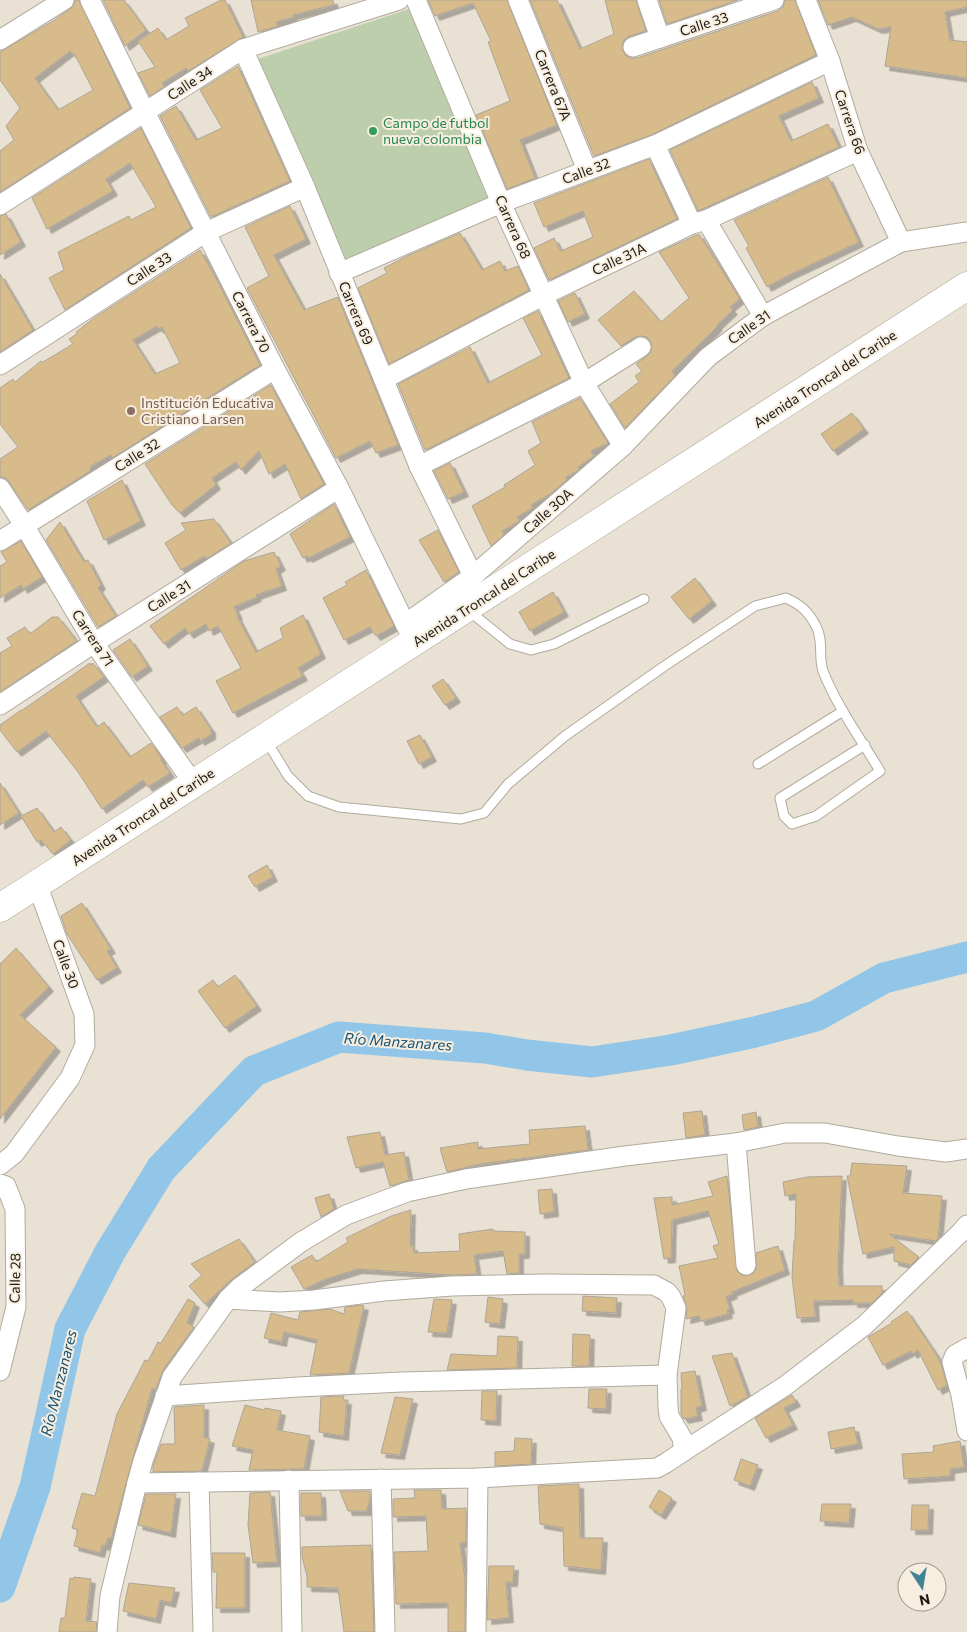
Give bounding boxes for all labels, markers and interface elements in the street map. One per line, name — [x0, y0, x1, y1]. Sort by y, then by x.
street label: Calle 33 — [677, 8, 730, 39]
street label: Carrera 67A — [532, 47, 576, 123]
street label: Calle 34 — [164, 61, 216, 103]
street label: Carrera 66 — [831, 87, 870, 157]
place label: Campo de futbol nueva colombia — [383, 114, 489, 147]
marker: Campo de futbol nueva colombia — [367, 125, 379, 137]
street label: Calle 32 — [560, 154, 612, 187]
street label: Carrera 68 — [492, 192, 535, 261]
street label: Calle 31A — [589, 239, 649, 278]
street label: Calle 33 — [123, 248, 174, 289]
street label: Carrera 69 — [335, 278, 377, 347]
street label: Carrera 70 — [229, 288, 274, 356]
street label: Calle 31 — [724, 306, 773, 347]
street label: Avenida Troncal del Caribe — [750, 326, 899, 431]
place label: Institución Educativa Cristiano Larsen — [141, 394, 274, 427]
marker: Institución Educativa Cristiano Larsen — [125, 405, 137, 417]
street label: Calle 32 — [111, 434, 163, 475]
street label: Calle 30A — [519, 484, 576, 537]
street label: Avenida Troncal del Caribe — [409, 545, 558, 650]
street label: Calle 31 — [144, 576, 194, 616]
street label: Carrera 71 — [69, 606, 118, 669]
street label: Avenida Troncal del Caribe — [68, 764, 217, 869]
street label: Calle 30 — [50, 937, 83, 991]
water label: Río Manzanares — [343, 1028, 453, 1054]
street label: Calle 28 — [6, 1253, 23, 1303]
water label: Río Manzanares — [36, 1328, 80, 1438]
north arrow — [897, 1562, 947, 1612]
text: N — [918, 1591, 932, 1610]

